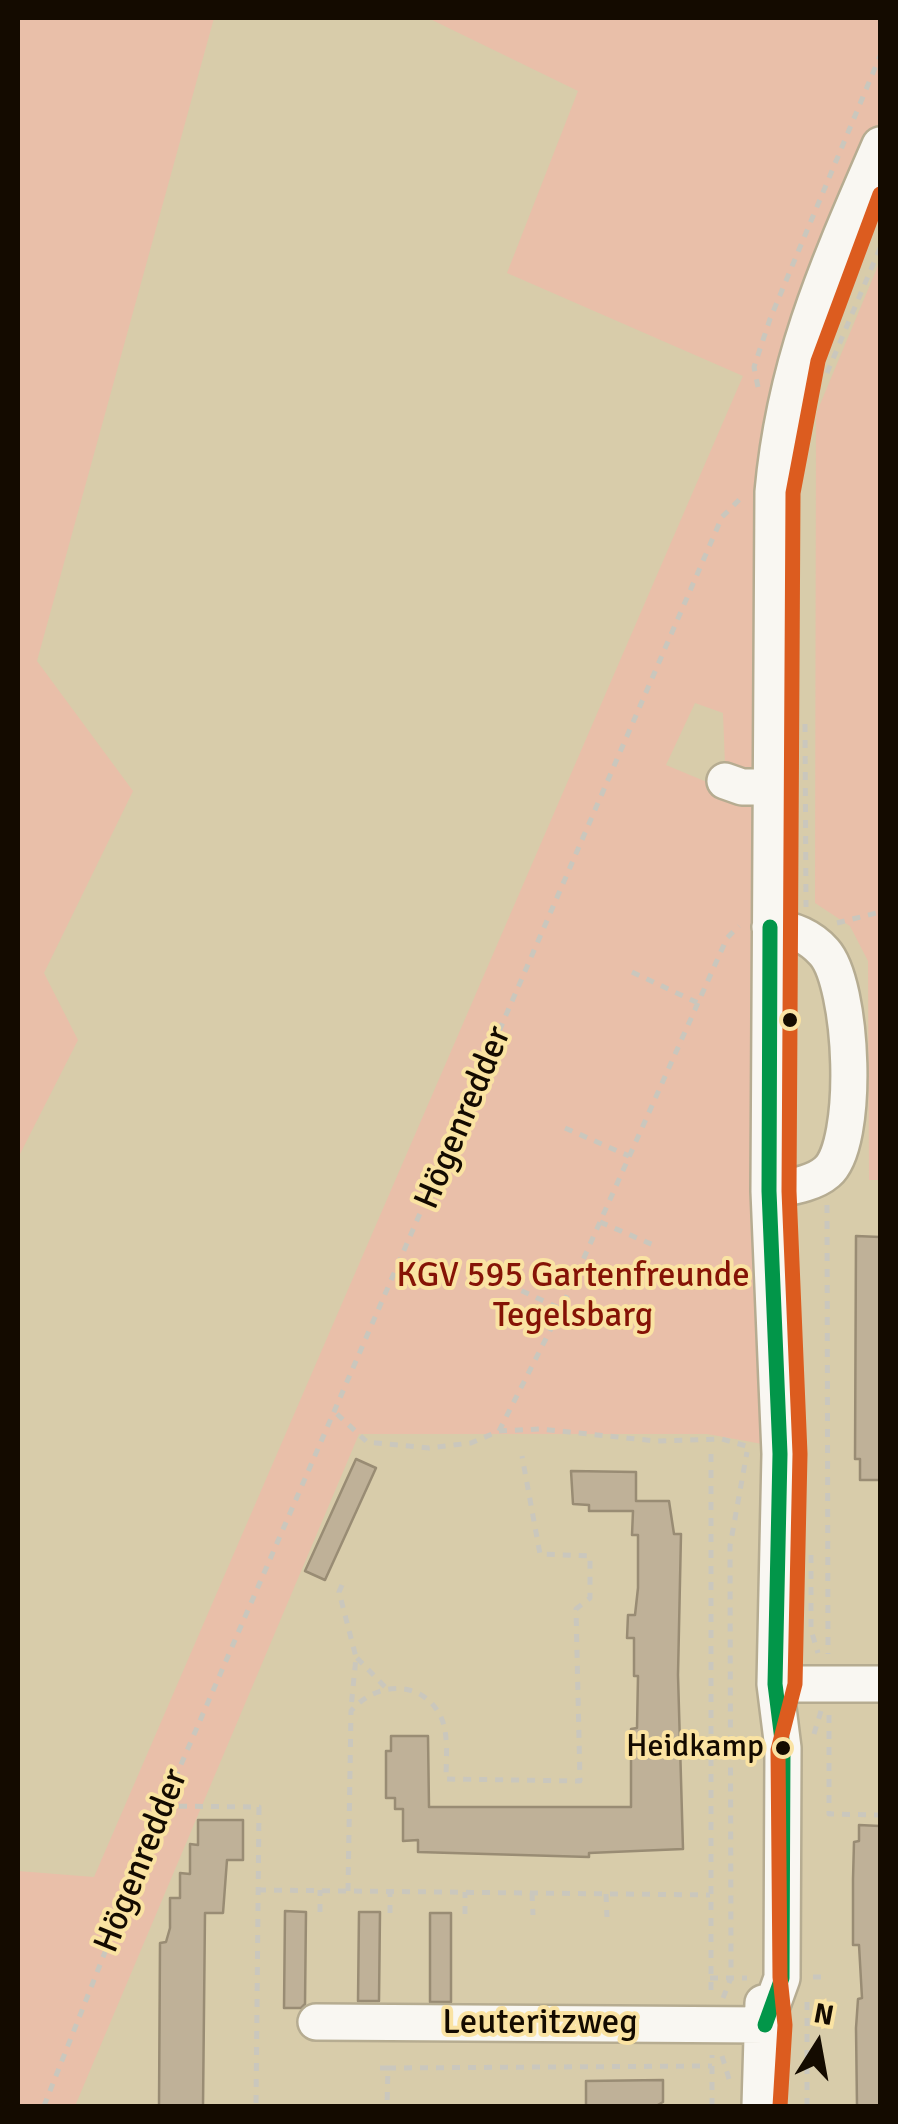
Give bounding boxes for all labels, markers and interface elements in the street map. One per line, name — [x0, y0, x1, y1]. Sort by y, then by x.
unlabelled marker — [780, 1010, 800, 1030]
street label: Högenredder — [407, 1020, 521, 1216]
park label: KGV 595 Gartenfreunde Tegelsbarg — [396, 1256, 750, 1338]
place label: Heidkamp — [626, 1729, 764, 1767]
marker: Heidkamp — [773, 1738, 793, 1758]
street label: Högenredder — [86, 1763, 198, 1959]
north arrow — [768, 1994, 868, 2094]
text: N — [811, 1996, 837, 2033]
street label: Leuteritzweg — [442, 2003, 638, 2045]

